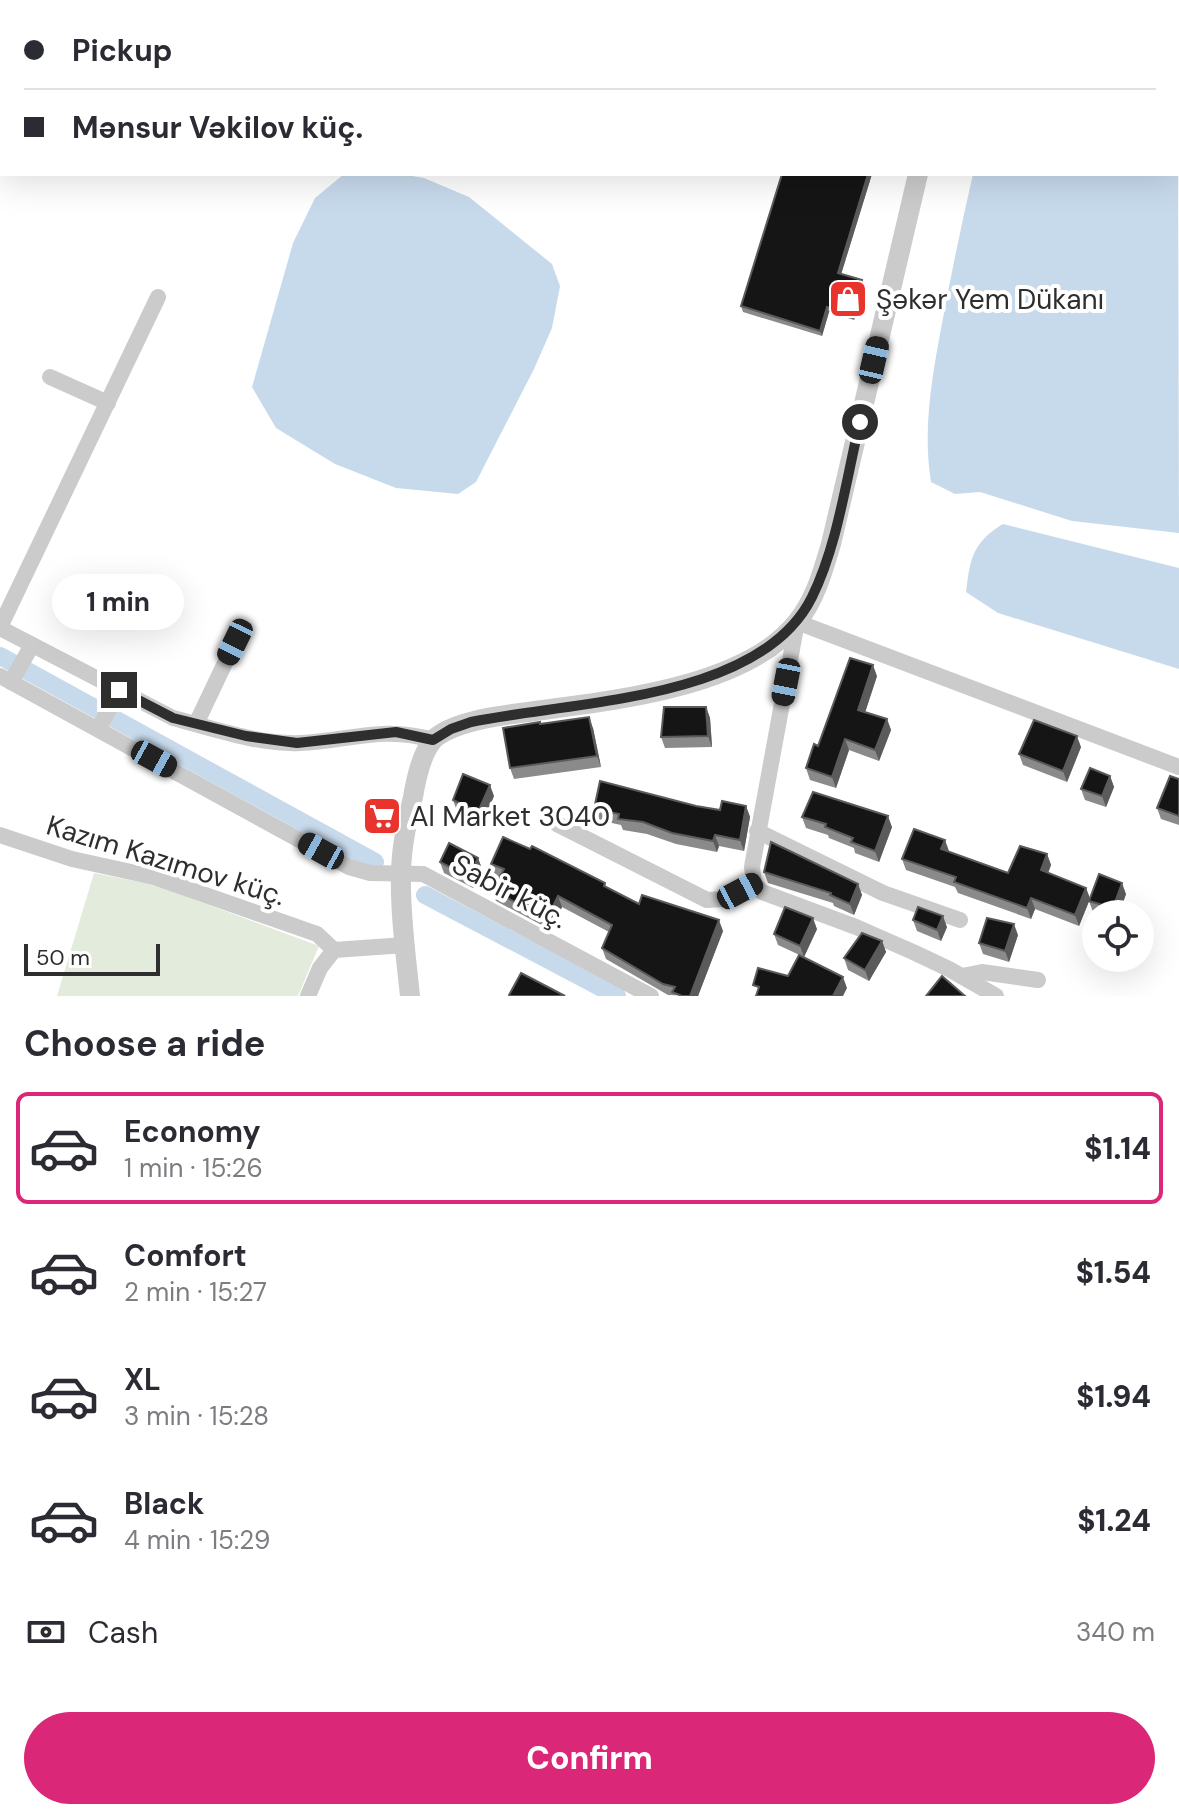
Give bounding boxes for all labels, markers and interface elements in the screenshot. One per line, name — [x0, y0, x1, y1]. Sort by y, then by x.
text: Pickup — [72, 31, 172, 70]
text: Mənsur Vəkilov küç. — [72, 108, 363, 147]
shop icon: Şəkər Yem Dükanı — [827, 278, 869, 320]
place label: Şəkər Yem Dükanı — [876, 281, 1104, 318]
car — [857, 334, 891, 386]
route start — [842, 404, 878, 440]
callout: 1 min — [53, 574, 185, 630]
text: 1 min — [86, 585, 150, 619]
car — [214, 615, 256, 669]
car — [770, 656, 802, 708]
route end — [101, 672, 137, 708]
car — [127, 737, 181, 781]
supermarket icon: Al Market 3040 — [361, 795, 403, 837]
place label: Al Market 3040 — [410, 798, 610, 835]
street label: Kazım Kazımov küç. — [42, 807, 289, 914]
car — [294, 829, 348, 873]
street label: Sabir küç. — [446, 846, 574, 937]
car — [713, 869, 767, 913]
map controls — [1082, 900, 1154, 972]
button: locate — [1082, 900, 1154, 972]
scale bar — [24, 940, 160, 976]
text: 50 m — [36, 943, 90, 972]
text: Choose a ride — [24, 1020, 265, 1067]
icon: car — [28, 1112, 100, 1184]
text: Economy — [124, 1112, 261, 1151]
text: $1.14 — [1084, 1129, 1151, 1168]
text: 1 min · 15:26 — [124, 1151, 263, 1185]
icon: car — [28, 1236, 100, 1308]
text: Comfort — [124, 1236, 247, 1275]
text: $1.54 — [1076, 1253, 1151, 1292]
text: 2 min · 15:27 — [124, 1275, 267, 1309]
icon: car — [28, 1360, 100, 1432]
text: XL — [124, 1360, 161, 1399]
text: $1.94 — [1076, 1377, 1151, 1416]
text: 3 min · 15:28 — [124, 1399, 269, 1433]
icon: car — [28, 1484, 100, 1556]
text: Black — [124, 1484, 204, 1523]
text: $1.24 — [1077, 1501, 1151, 1540]
text: 4 min · 15:29 — [124, 1523, 270, 1557]
icon: cash — [24, 1610, 68, 1654]
text: Cash — [88, 1613, 158, 1652]
text: 340 m — [1076, 1615, 1155, 1649]
button: Confirm — [24, 1712, 1155, 1804]

